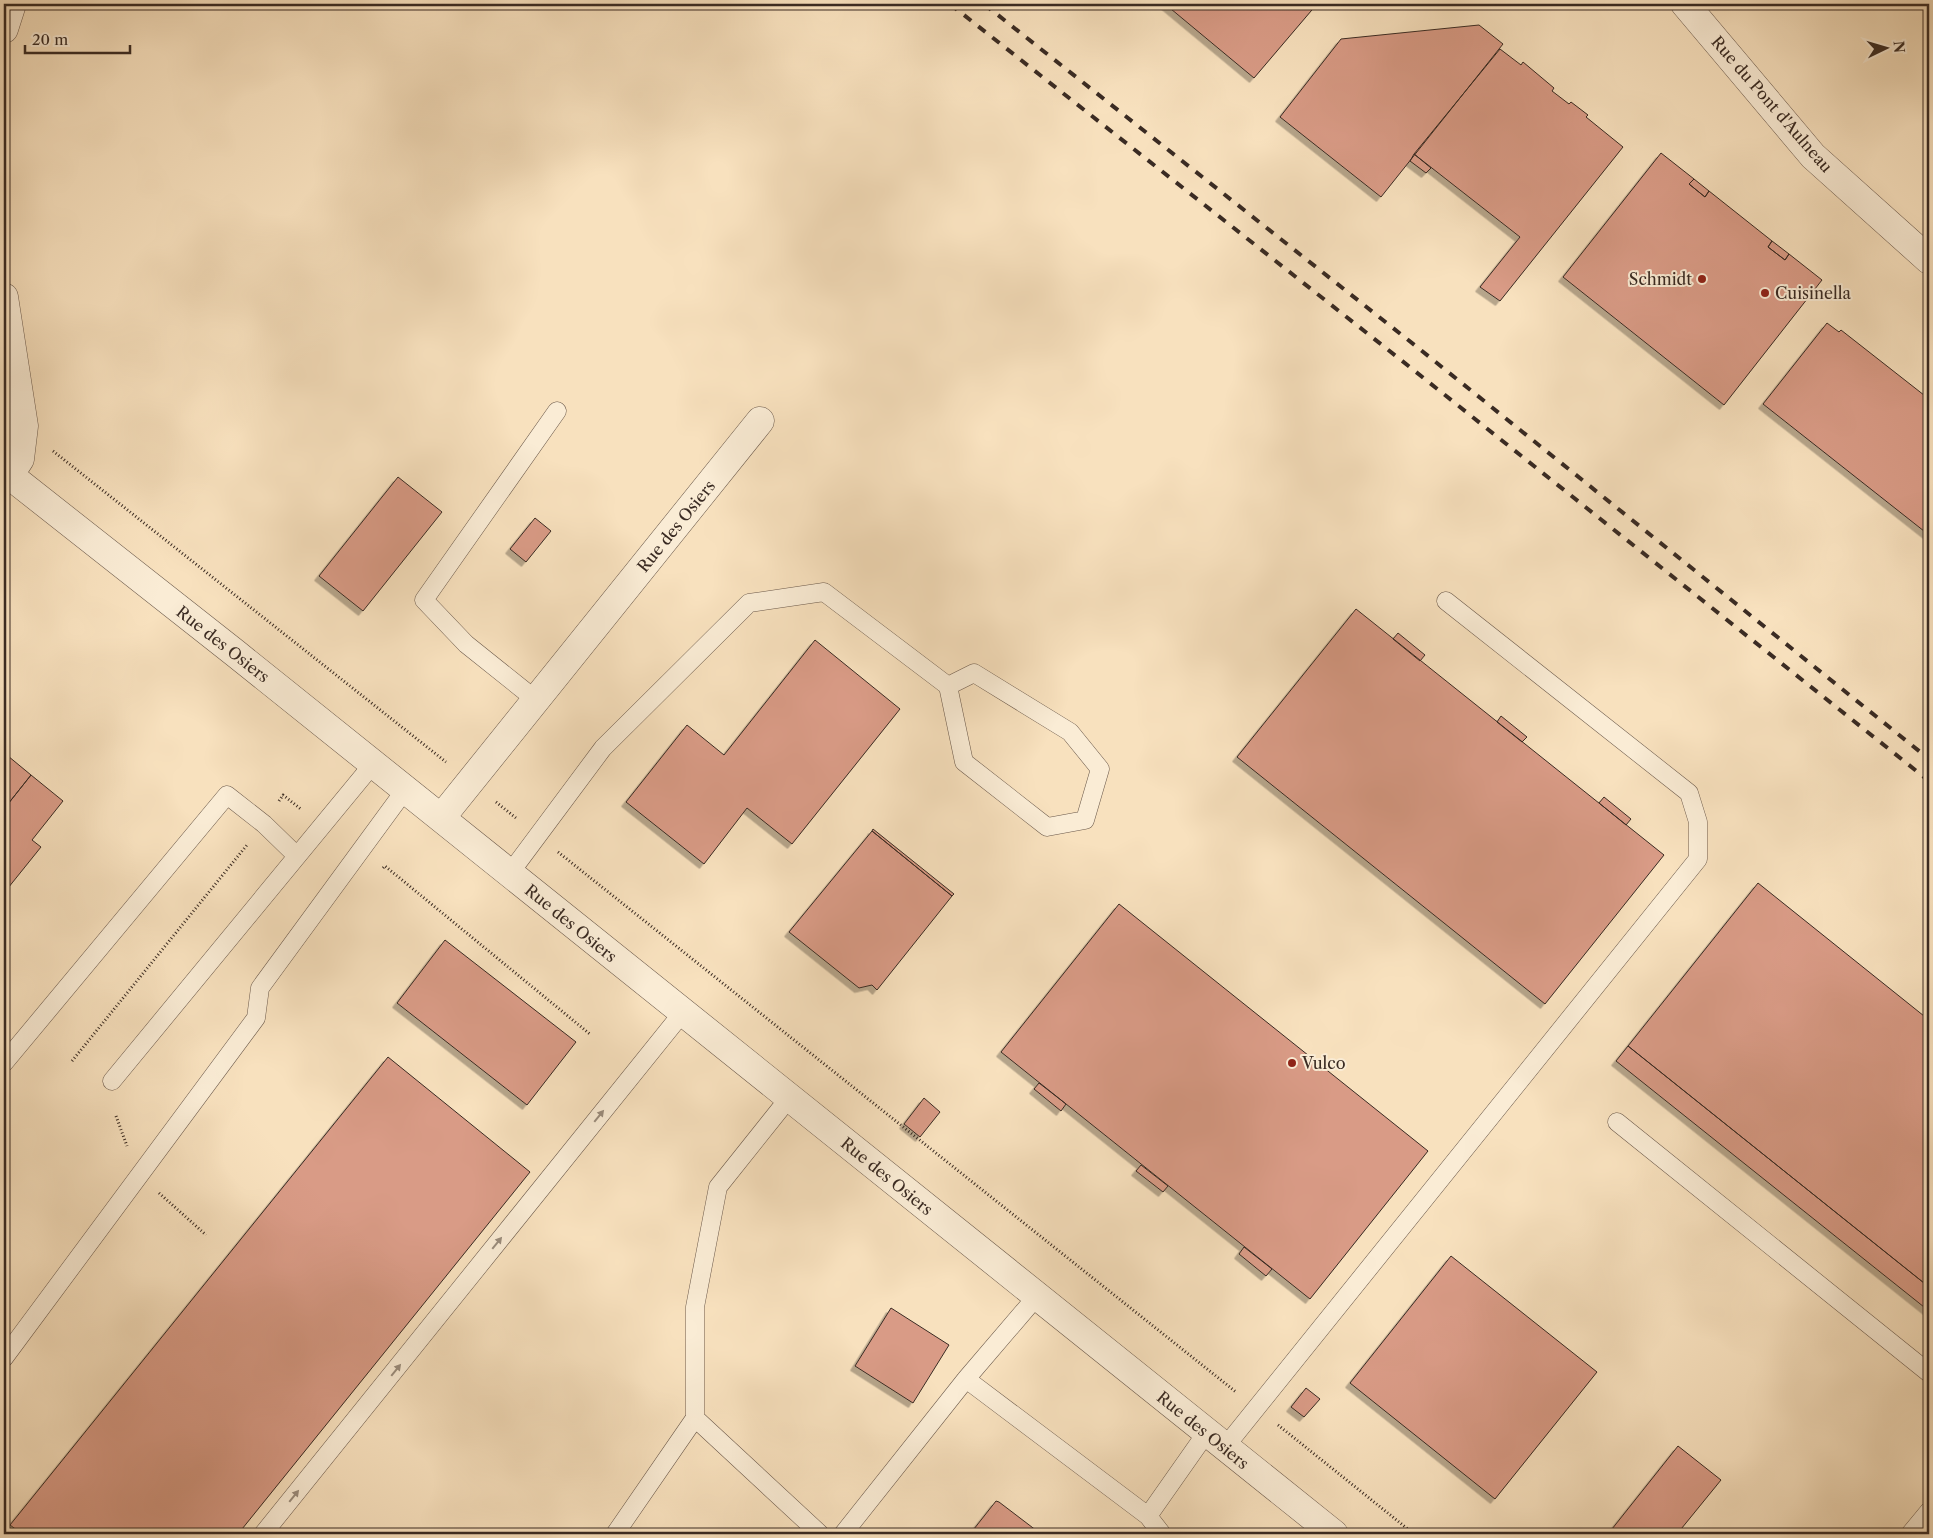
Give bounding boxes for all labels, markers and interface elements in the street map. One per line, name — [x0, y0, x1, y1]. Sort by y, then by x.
scale bar — [25, 22, 130, 54]
north arrow — [1860, 22, 1910, 72]
text: 20 m — [32, 30, 68, 49]
street label: Rue du Pont d'Aulneau — [1707, 32, 1837, 176]
text: N — [1889, 40, 1908, 54]
place label: Schmidt — [1629, 269, 1692, 289]
marker: Schmidt — [1696, 273, 1708, 285]
place label: Cuisinella — [1775, 283, 1851, 303]
marker: Cuisinella — [1759, 287, 1771, 299]
street label: Rue des Osiers — [633, 476, 719, 576]
street label: Rue des Osiers — [173, 601, 274, 687]
street label: Rue des Osiers — [521, 880, 621, 966]
place label: Vulco — [1301, 1053, 1346, 1073]
marker: Vulco — [1286, 1057, 1298, 1069]
one-way arrow — [594, 1110, 605, 1123]
street label: Rue des Osiers — [837, 1133, 937, 1219]
one-way arrow — [492, 1237, 503, 1250]
one-way arrow — [390, 1363, 401, 1376]
street label: Rue des Osiers — [1153, 1387, 1253, 1473]
one-way arrow — [288, 1490, 299, 1503]

